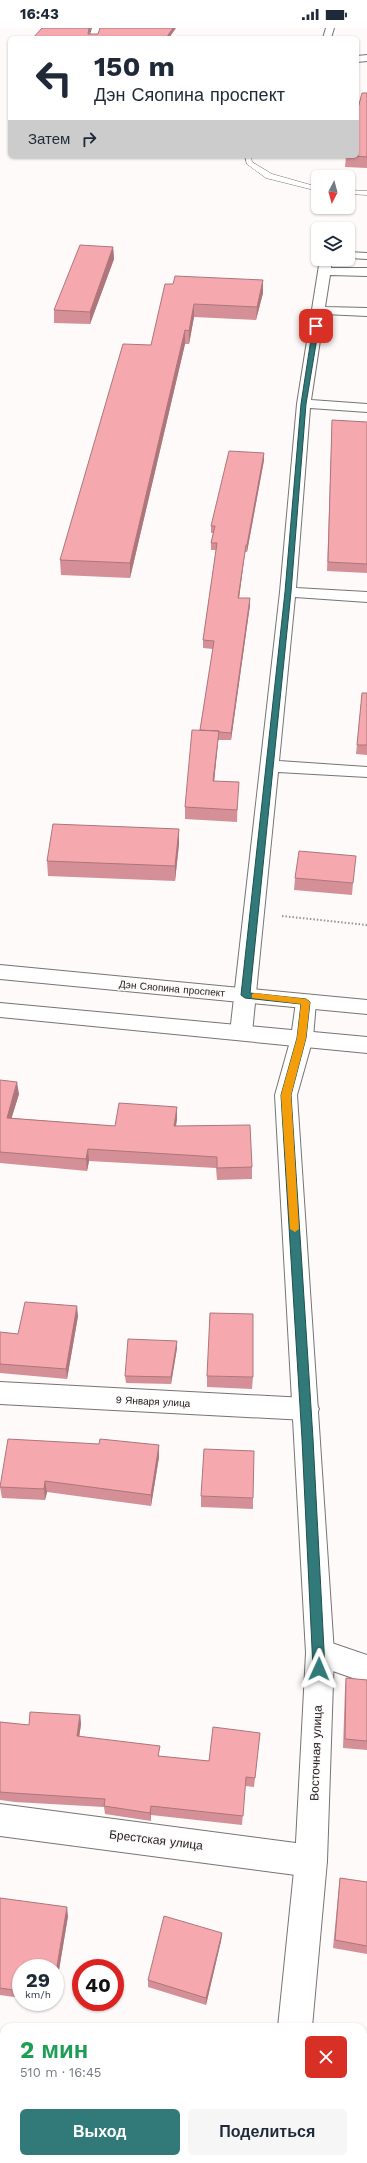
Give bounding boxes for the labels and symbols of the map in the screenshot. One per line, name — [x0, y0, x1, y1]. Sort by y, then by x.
north arrow — [311, 170, 355, 214]
pin — [299, 309, 333, 343]
street label: Дэн Сяопина проспект — [119, 978, 226, 999]
street label: 9 Января улица — [115, 1394, 191, 1409]
position arrow — [298, 1648, 340, 1690]
street label: Восточная улица — [307, 1705, 325, 1801]
street label: Брестская улица — [108, 1827, 204, 1853]
speed limit sign: 40 — [72, 1959, 124, 2011]

